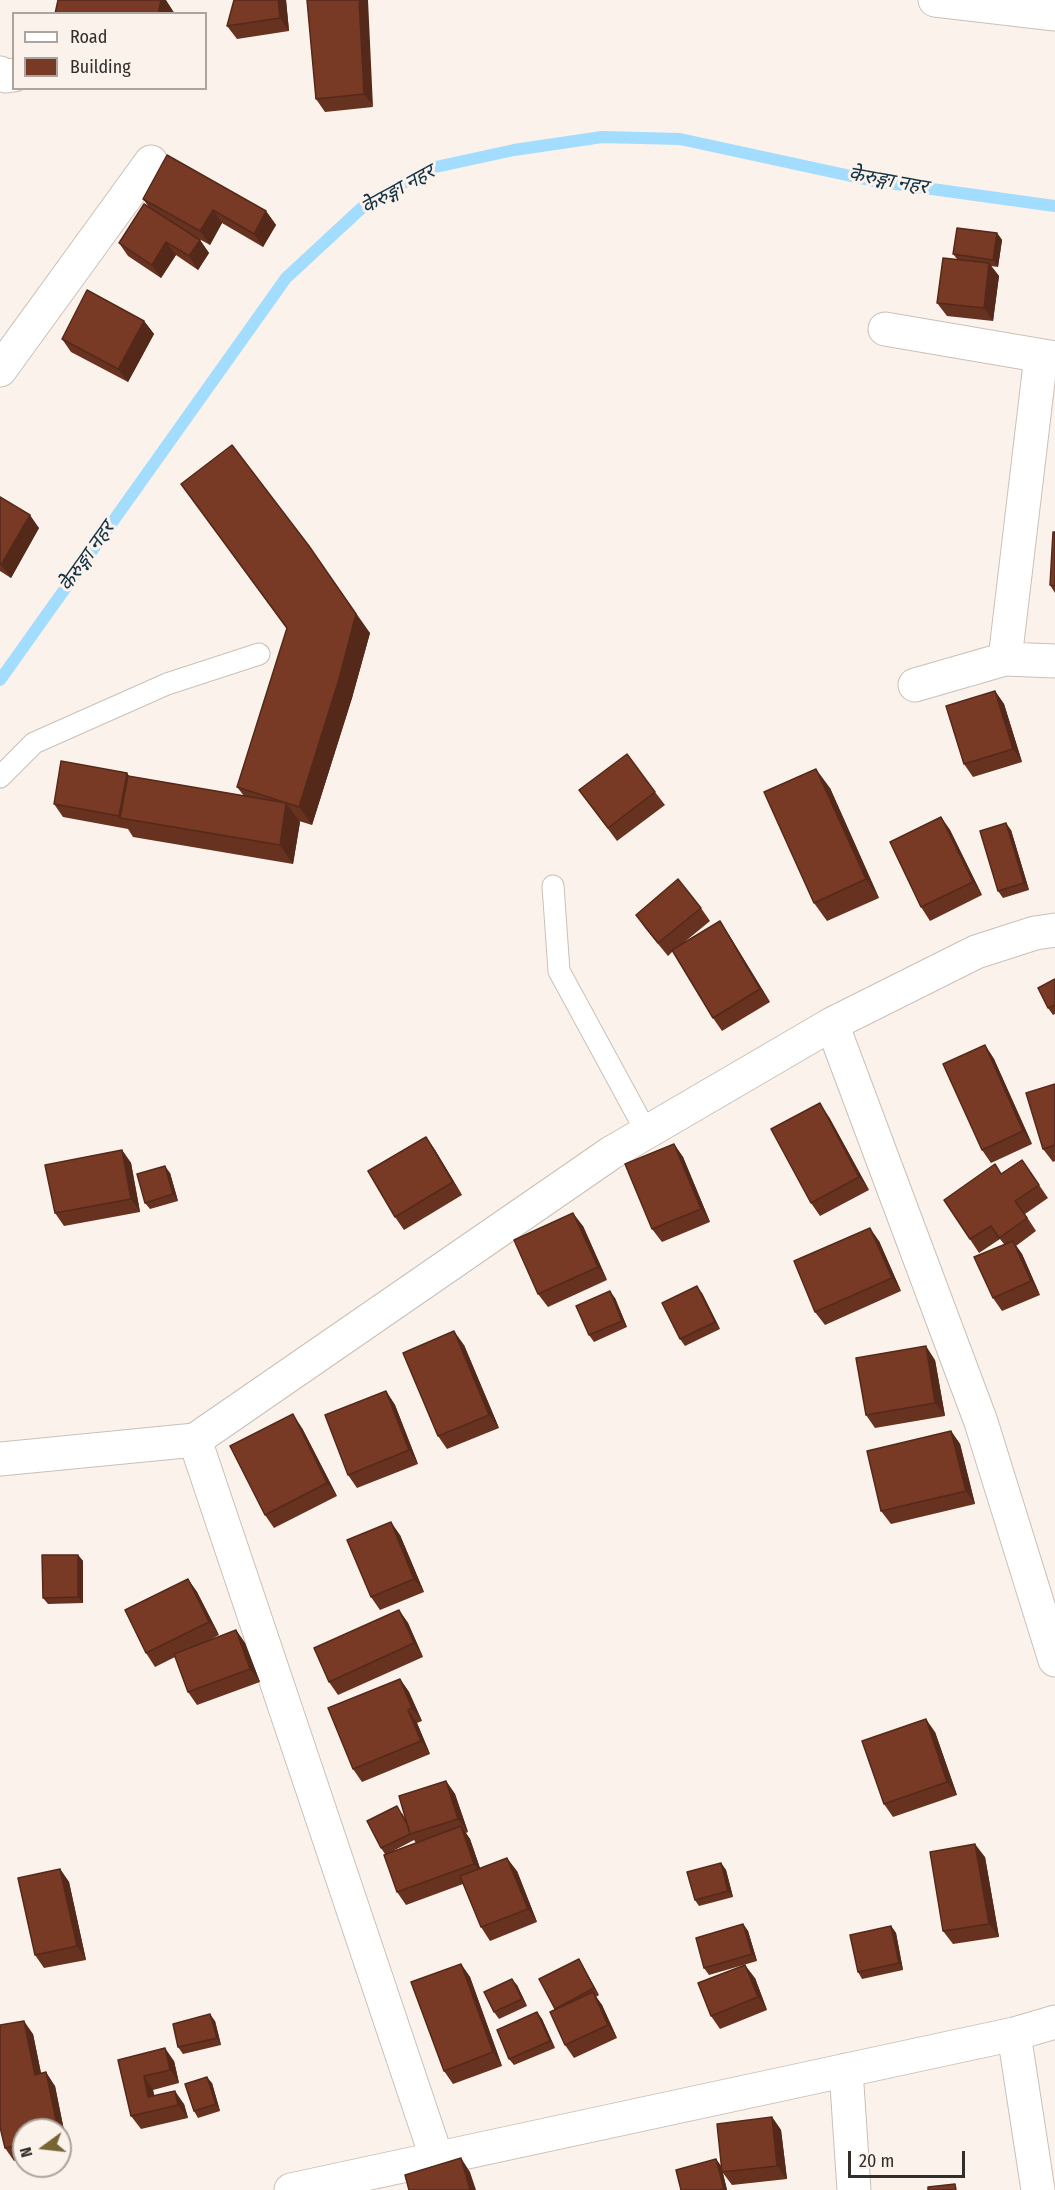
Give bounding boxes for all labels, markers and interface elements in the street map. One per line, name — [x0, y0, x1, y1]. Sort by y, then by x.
legend — [12, 12, 207, 90]
text: Road — [70, 26, 107, 48]
text: Building — [70, 56, 131, 78]
water label: केेरुङ्गा नहर — [357, 160, 439, 220]
water label: केेरुङ्गा नहर — [847, 162, 929, 200]
water label: केेरुङ्गा नहर — [54, 517, 120, 597]
north arrow — [12, 2118, 72, 2178]
scale bar — [851, 2139, 968, 2177]
text: N — [16, 2145, 36, 2159]
text: 20 m — [859, 2150, 894, 2172]

